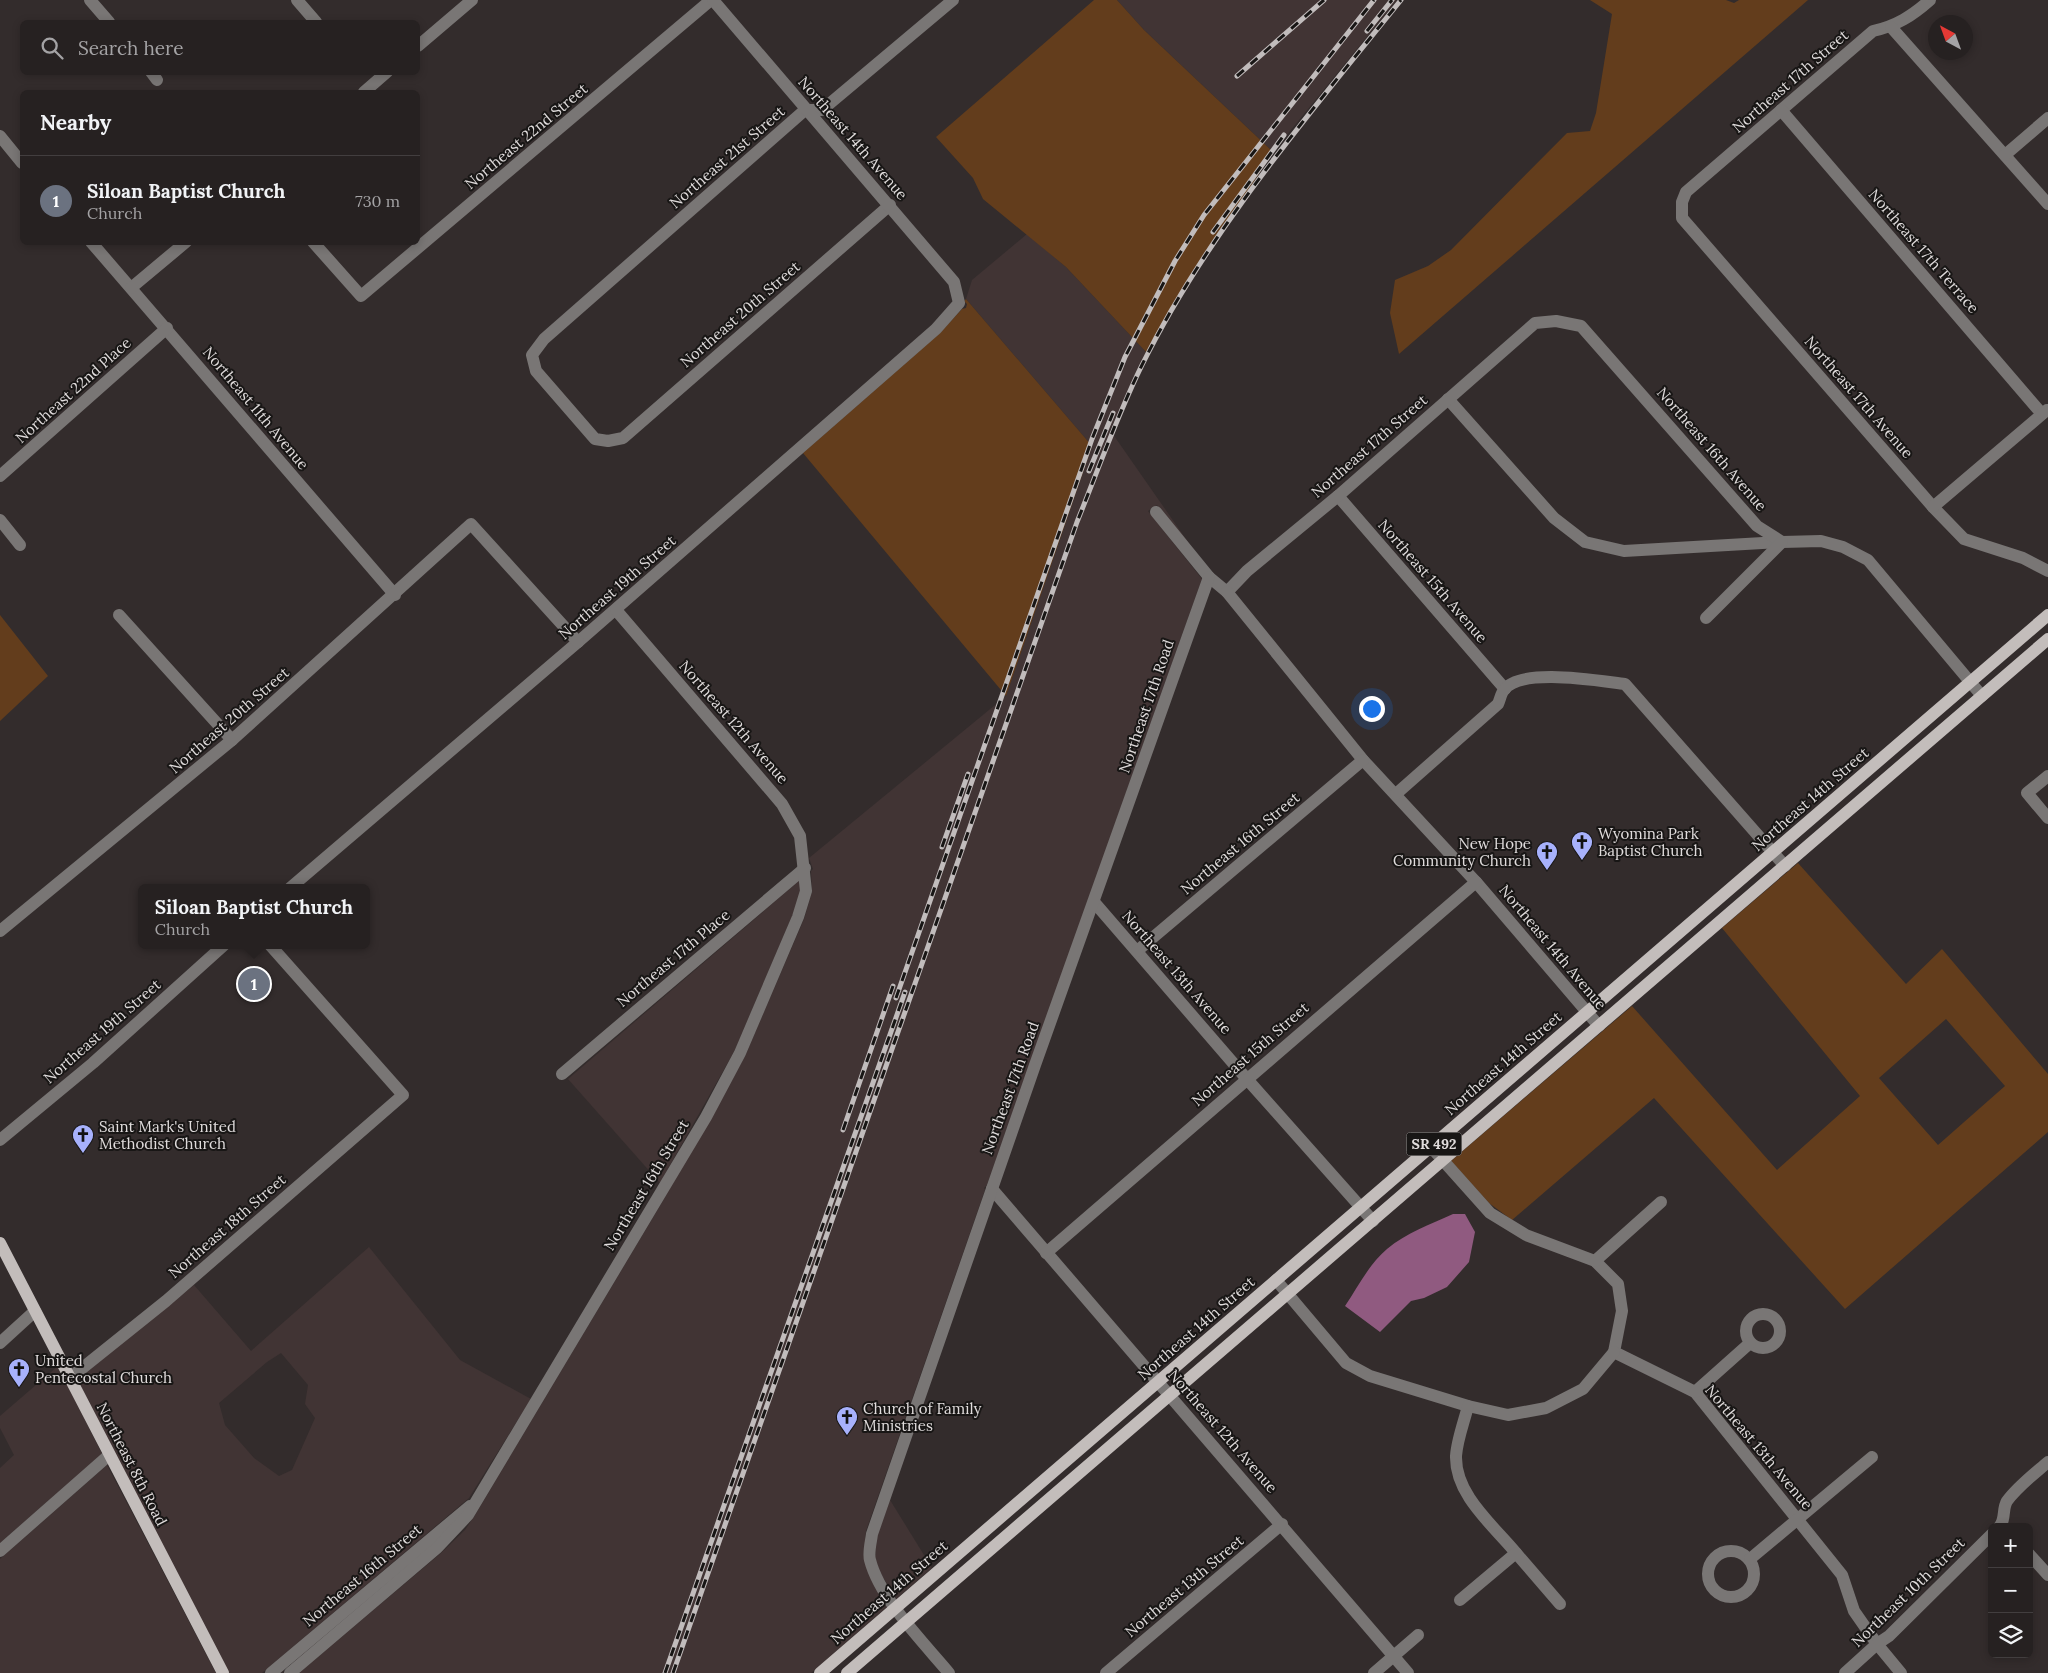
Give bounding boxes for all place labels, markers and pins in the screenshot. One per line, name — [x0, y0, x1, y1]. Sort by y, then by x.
place label: Wyomina Park Baptist Church — [1598, 824, 1703, 860]
church icon: Wyomina Park Baptist Church — [1570, 830, 1594, 861]
place label: New Hope Community Church — [1393, 834, 1531, 870]
church icon: New Hope Community Church — [1535, 840, 1559, 871]
pin: 1 — [238, 965, 270, 1003]
place label: Saint Mark's United Methodist Church — [99, 1117, 236, 1153]
church icon: Saint Mark's United Methodist Church — [71, 1123, 95, 1154]
place label: United Pentecostal Church — [35, 1351, 172, 1387]
church icon: United Pentecostal Church — [7, 1357, 31, 1388]
place label: Church of Family Ministries — [863, 1399, 981, 1435]
church icon: Church of Family Ministries — [835, 1405, 859, 1436]

